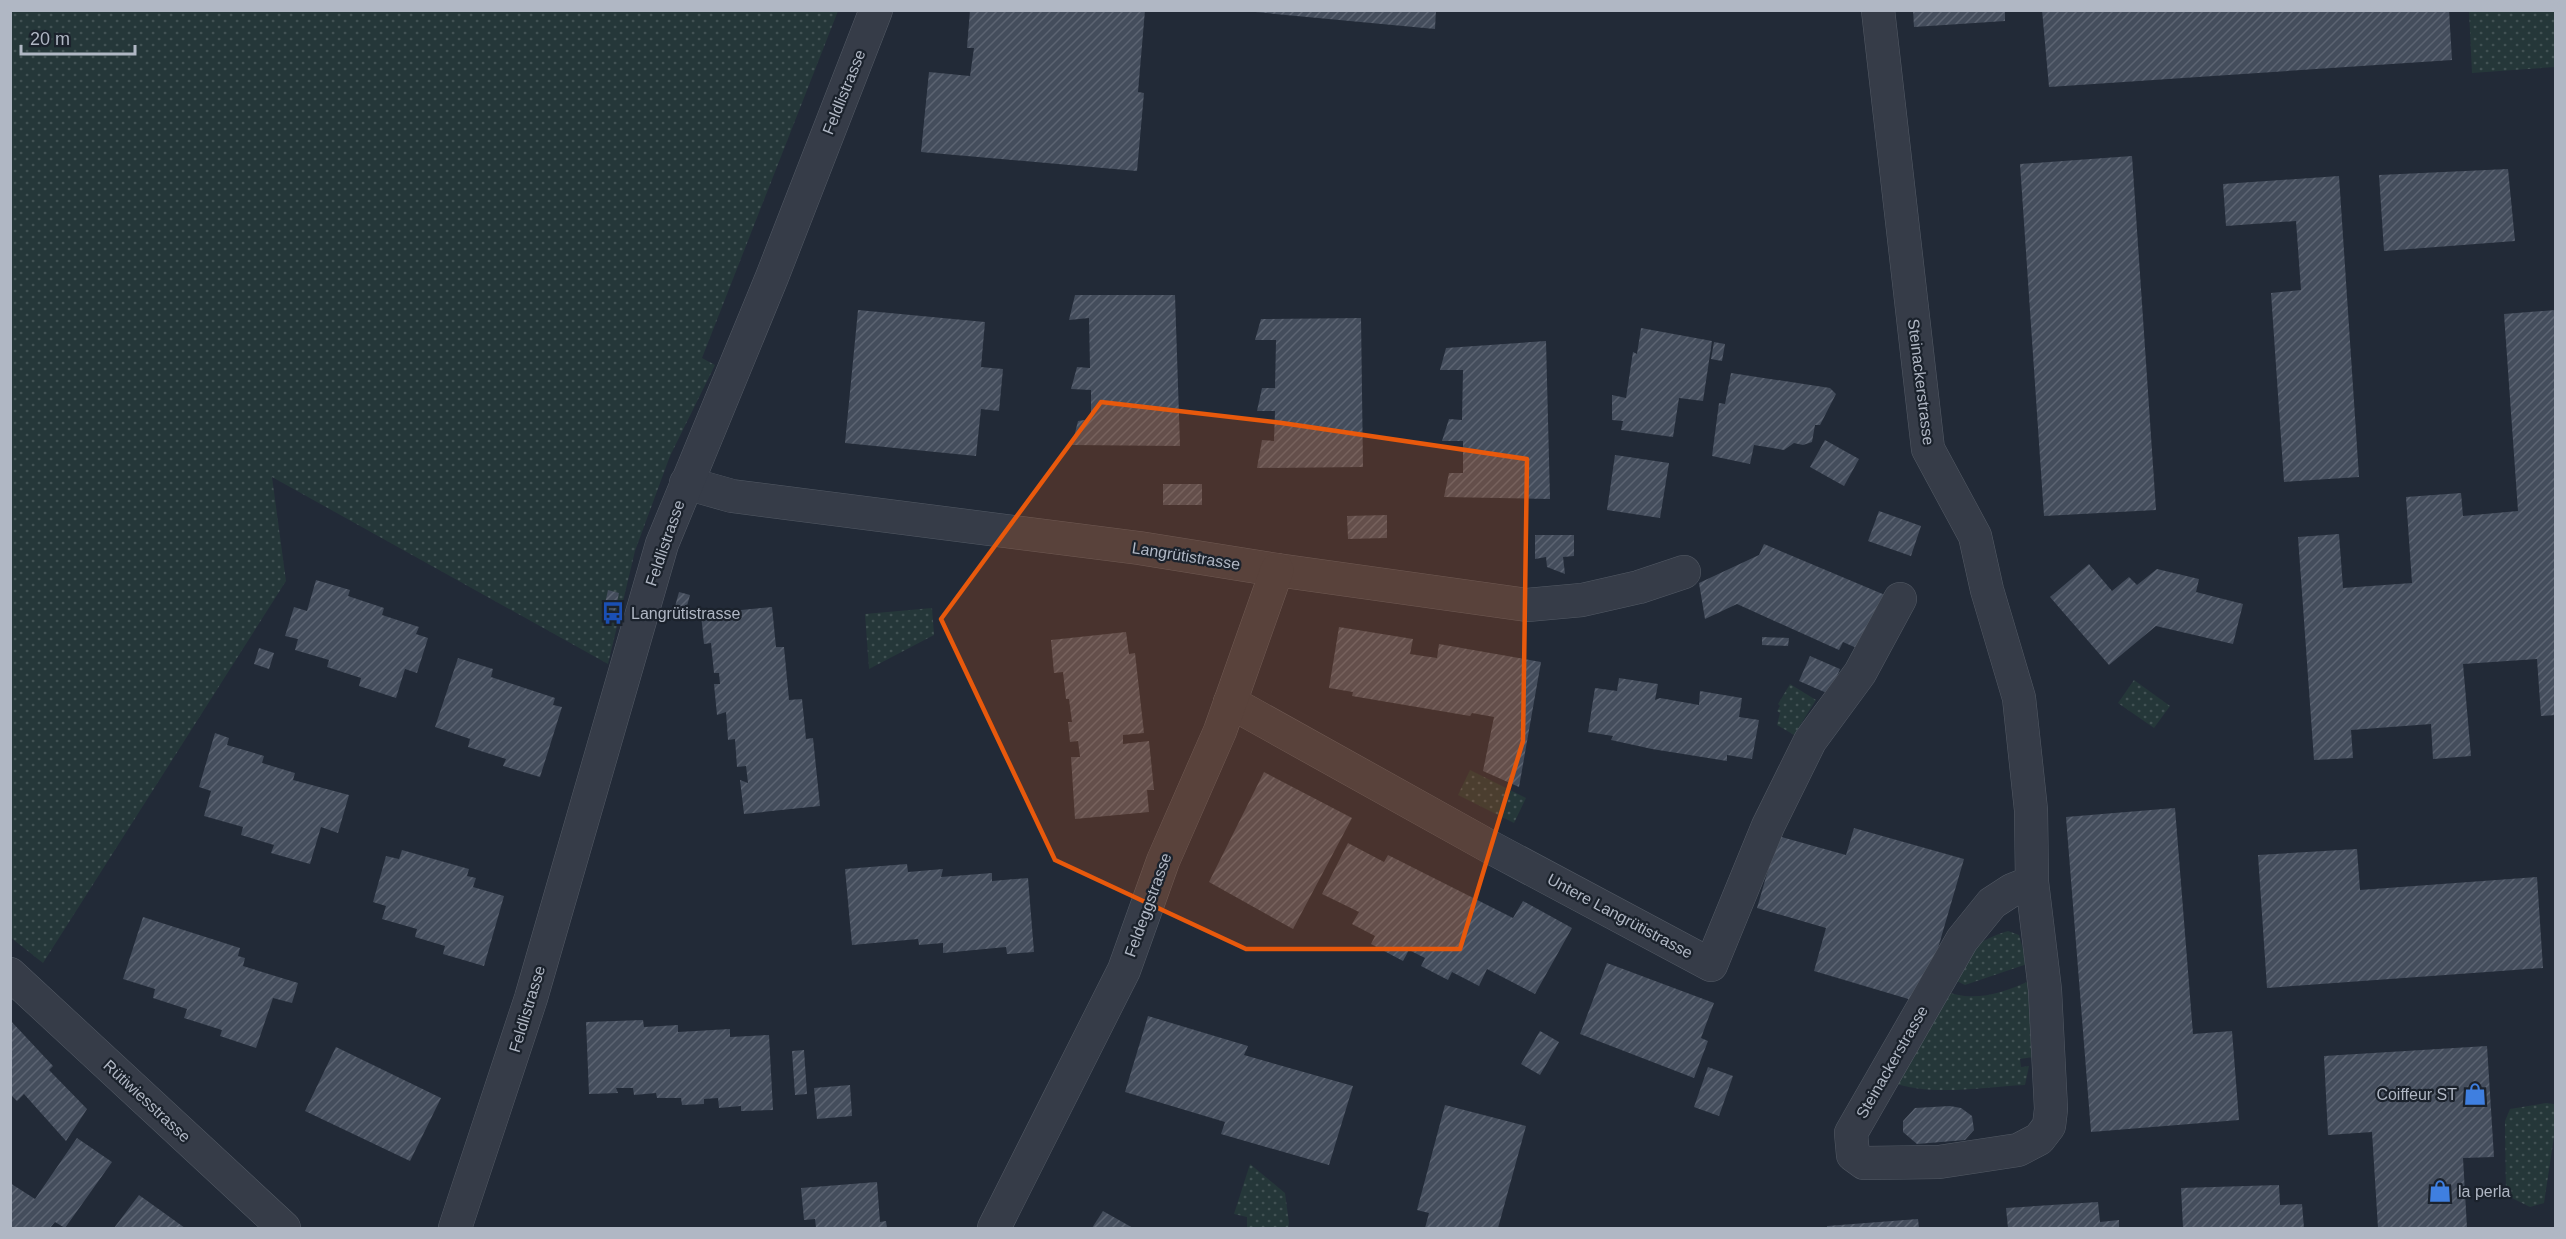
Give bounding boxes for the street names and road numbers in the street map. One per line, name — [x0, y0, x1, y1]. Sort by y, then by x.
street label: Feldlistrasse — [819, 47, 869, 137]
street label: Steinackerstrasse — [1905, 318, 1937, 446]
street label: Feldlistrasse — [642, 498, 688, 588]
street label: Langrütistrasse — [1131, 539, 1241, 573]
street label: Feldeggstrasse — [1121, 851, 1175, 959]
street label: Untere Langrütistrasse — [1545, 871, 1696, 962]
street label: Feldlistrasse — [506, 963, 548, 1054]
street label: Steinackerstrasse — [1853, 1003, 1931, 1121]
street label: Rütiwiesstrasse — [100, 1057, 194, 1145]

